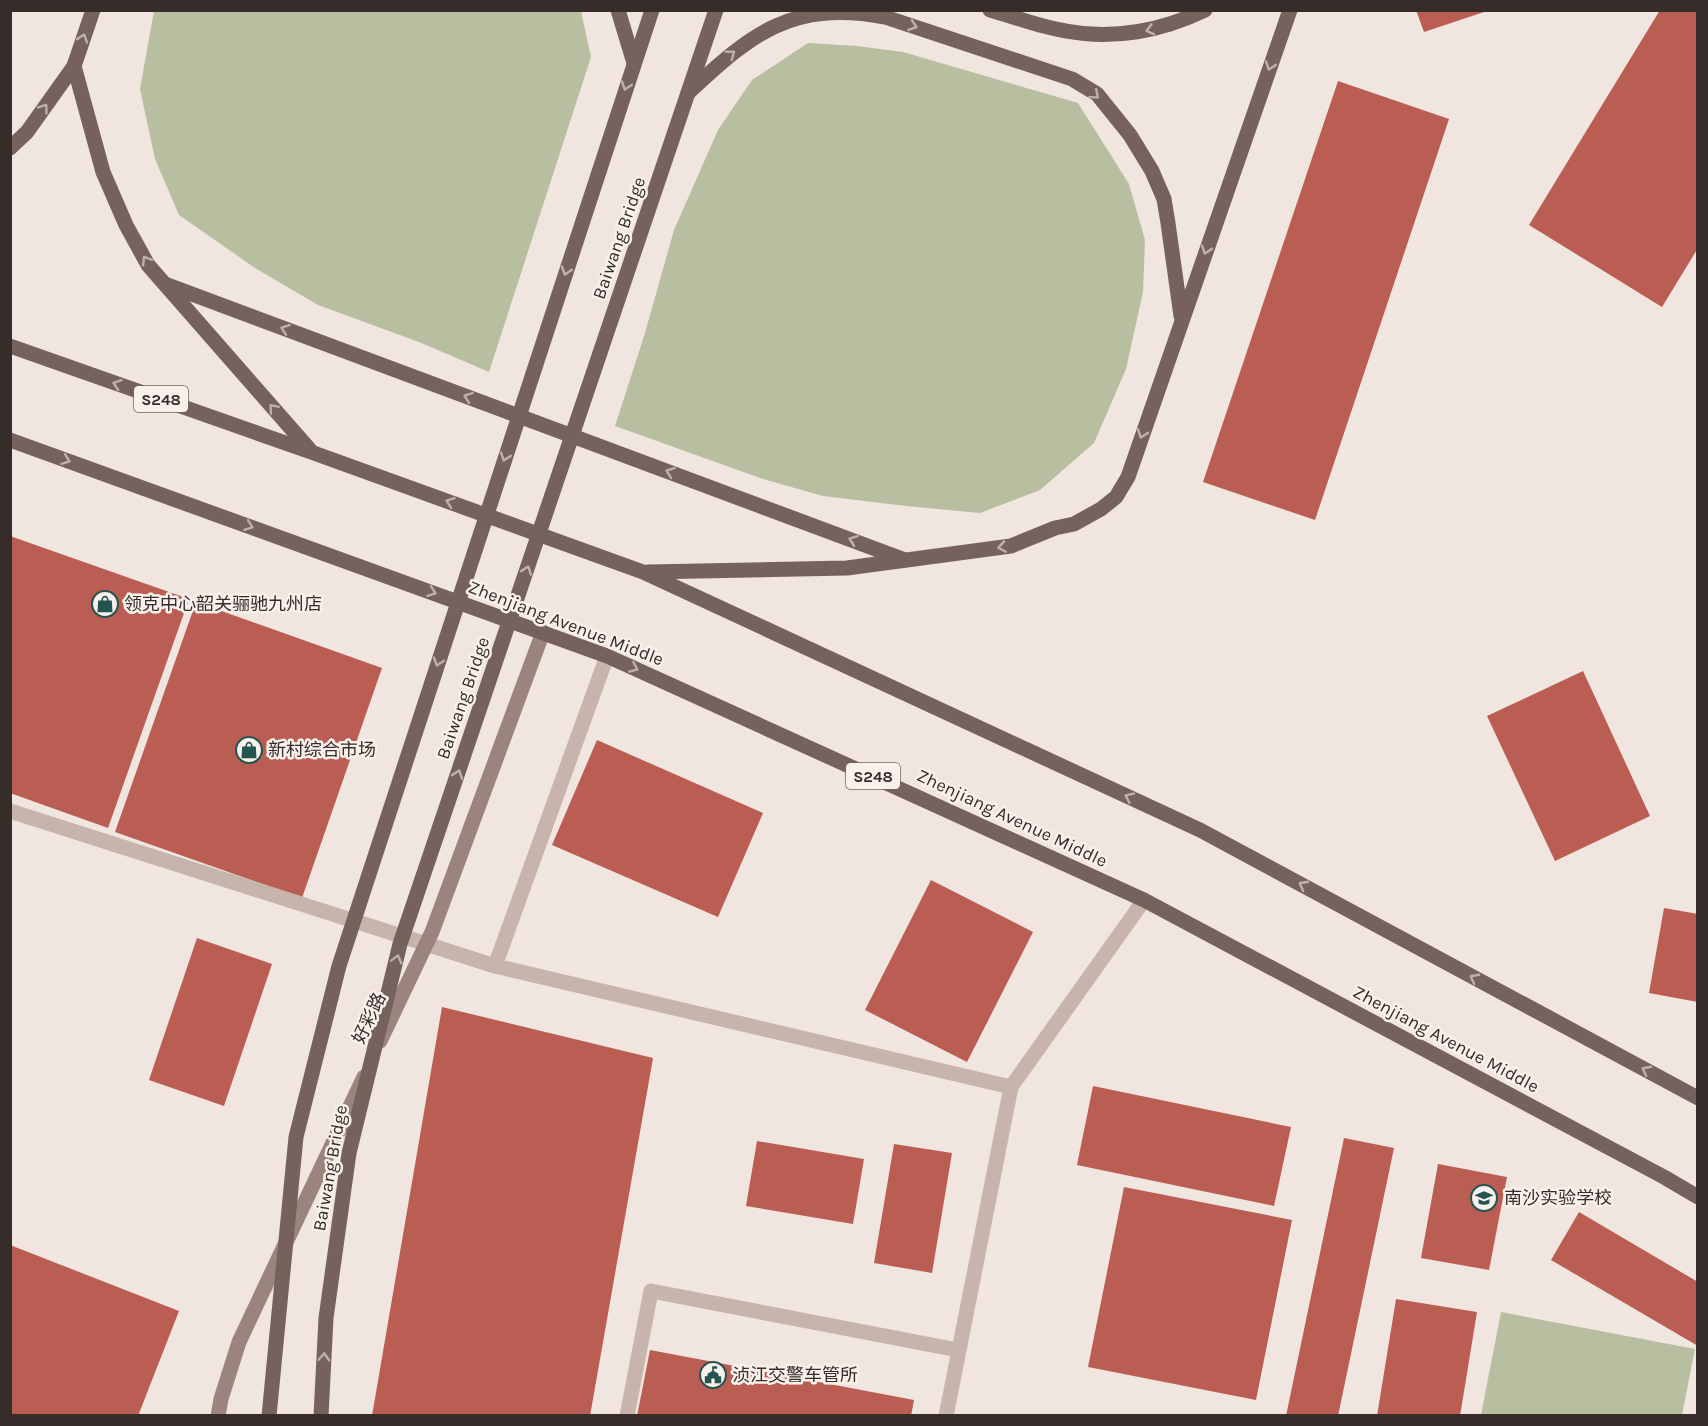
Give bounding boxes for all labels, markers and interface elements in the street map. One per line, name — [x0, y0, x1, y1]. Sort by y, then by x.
one-way arrow — [907, 19, 918, 32]
one-way arrow — [1145, 23, 1156, 35]
one-way arrow — [76, 33, 89, 44]
one-way arrow — [725, 50, 736, 61]
one-way arrow — [1265, 60, 1278, 71]
one-way arrow — [621, 80, 634, 91]
one-way arrow — [1088, 88, 1099, 99]
one-way arrow — [37, 104, 48, 115]
street label: Baiwang Bridge — [588, 174, 650, 302]
one-way arrow — [1200, 244, 1213, 255]
one-way arrow — [141, 256, 153, 266]
one-way arrow — [561, 265, 573, 276]
one-way arrow — [280, 324, 291, 336]
one-way arrow — [112, 378, 123, 391]
road number: S248 — [134, 386, 188, 412]
one-way arrow — [463, 392, 474, 404]
one-way arrow — [269, 404, 280, 415]
one-way arrow — [1137, 428, 1150, 439]
one-way arrow — [500, 451, 513, 462]
one-way arrow — [60, 452, 70, 465]
one-way arrow — [665, 467, 676, 480]
one-way arrow — [445, 497, 456, 509]
one-way arrow — [243, 519, 254, 532]
one-way arrow — [848, 535, 859, 548]
one-way arrow — [997, 540, 1007, 553]
one-way arrow — [520, 565, 532, 576]
street label: Zhenjiang Avenue Middle — [465, 576, 667, 670]
one-way arrow — [426, 585, 437, 598]
shop icon: 领克中心韶关骊驰九州店 — [90, 589, 120, 619]
place label: 领克中心韶关骊驰九州店 — [124, 593, 322, 615]
street label: Baiwang Bridge — [432, 634, 494, 762]
one-way arrow — [433, 656, 446, 667]
one-way arrow — [628, 661, 639, 673]
shop icon: 新村综合市场 — [234, 735, 264, 765]
place label: 新村综合市场 — [268, 739, 376, 761]
road number: S248 — [846, 763, 900, 789]
street label: Zhenjiang Avenue Middle — [913, 764, 1111, 872]
one-way arrow — [450, 769, 463, 780]
one-way arrow — [1125, 792, 1136, 804]
one-way arrow — [1298, 881, 1309, 892]
one-way arrow — [389, 955, 402, 965]
one-way arrow — [1470, 974, 1481, 985]
street label: Zhenjiang Avenue Middle — [1349, 981, 1543, 1097]
street label: 好彩路 — [348, 989, 390, 1047]
one-way arrow — [1642, 1066, 1652, 1077]
street label: Baiwang Bridge — [308, 1103, 352, 1233]
school or university icon: 南沙实验学校 — [1469, 1183, 1499, 1213]
place label: 南沙实验学校 — [1504, 1187, 1612, 1209]
one-way arrow — [318, 1353, 331, 1362]
public building icon: 浈江交警车管所 — [698, 1360, 728, 1390]
place label: 浈江交警车管所 — [732, 1364, 858, 1386]

